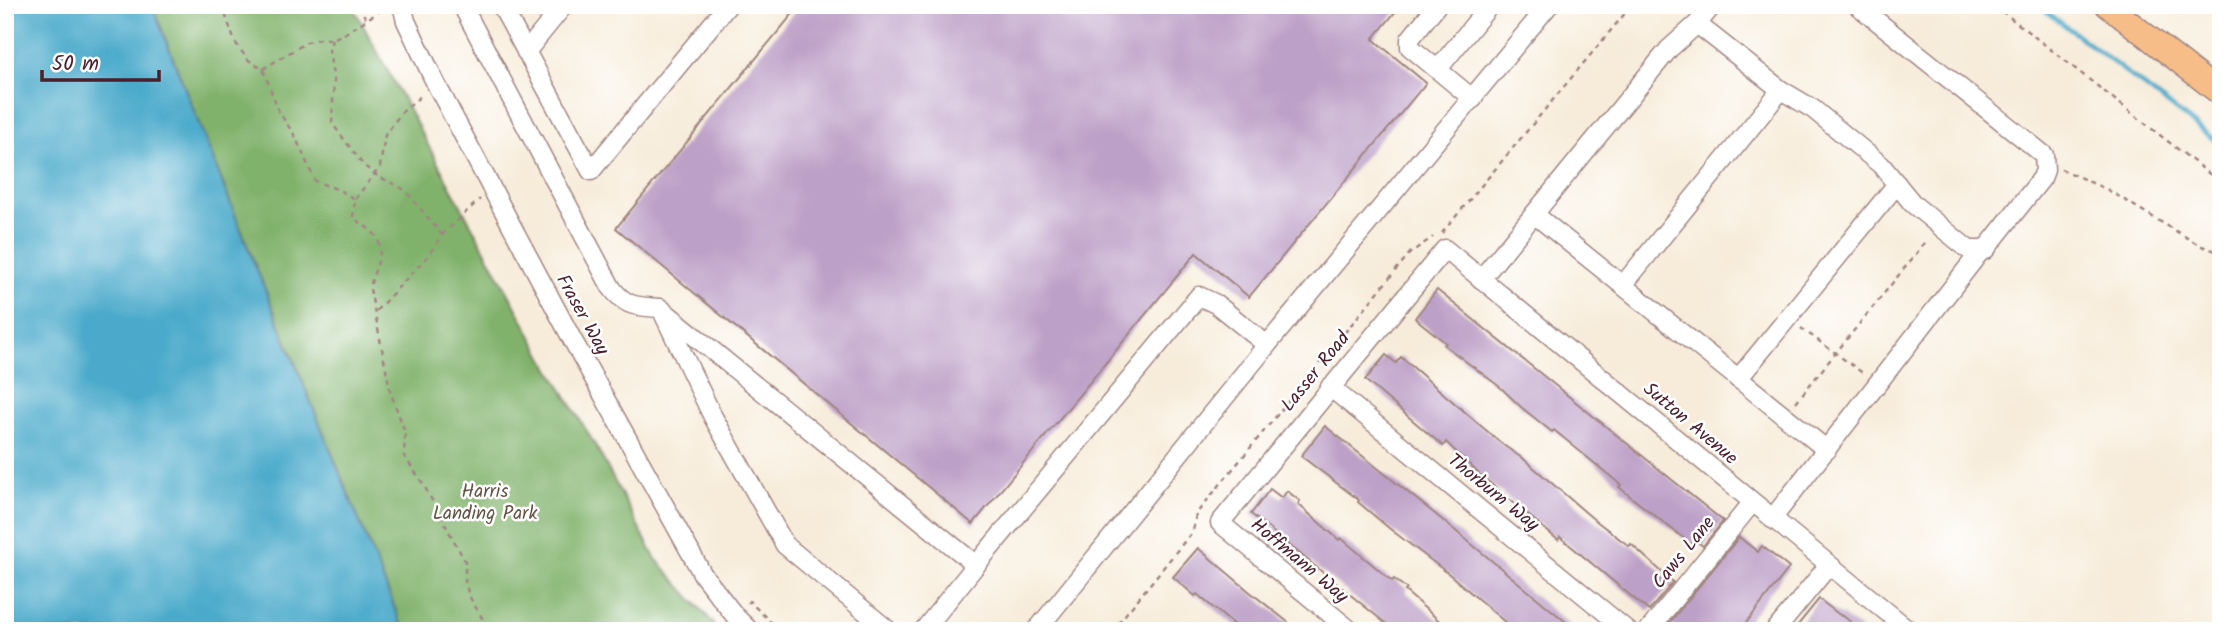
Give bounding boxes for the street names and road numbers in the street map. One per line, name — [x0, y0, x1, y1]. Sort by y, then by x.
street label: Fraser Way — [547, 269, 617, 362]
street label: Lasser Road — [1274, 325, 1358, 419]
street label: Sutton Avenue — [1636, 375, 1744, 473]
street label: Thorburn Way — [1440, 446, 1546, 540]
street label: Caws Lane — [1645, 510, 1723, 596]
street label: Hoffmann Way — [1243, 511, 1356, 612]

